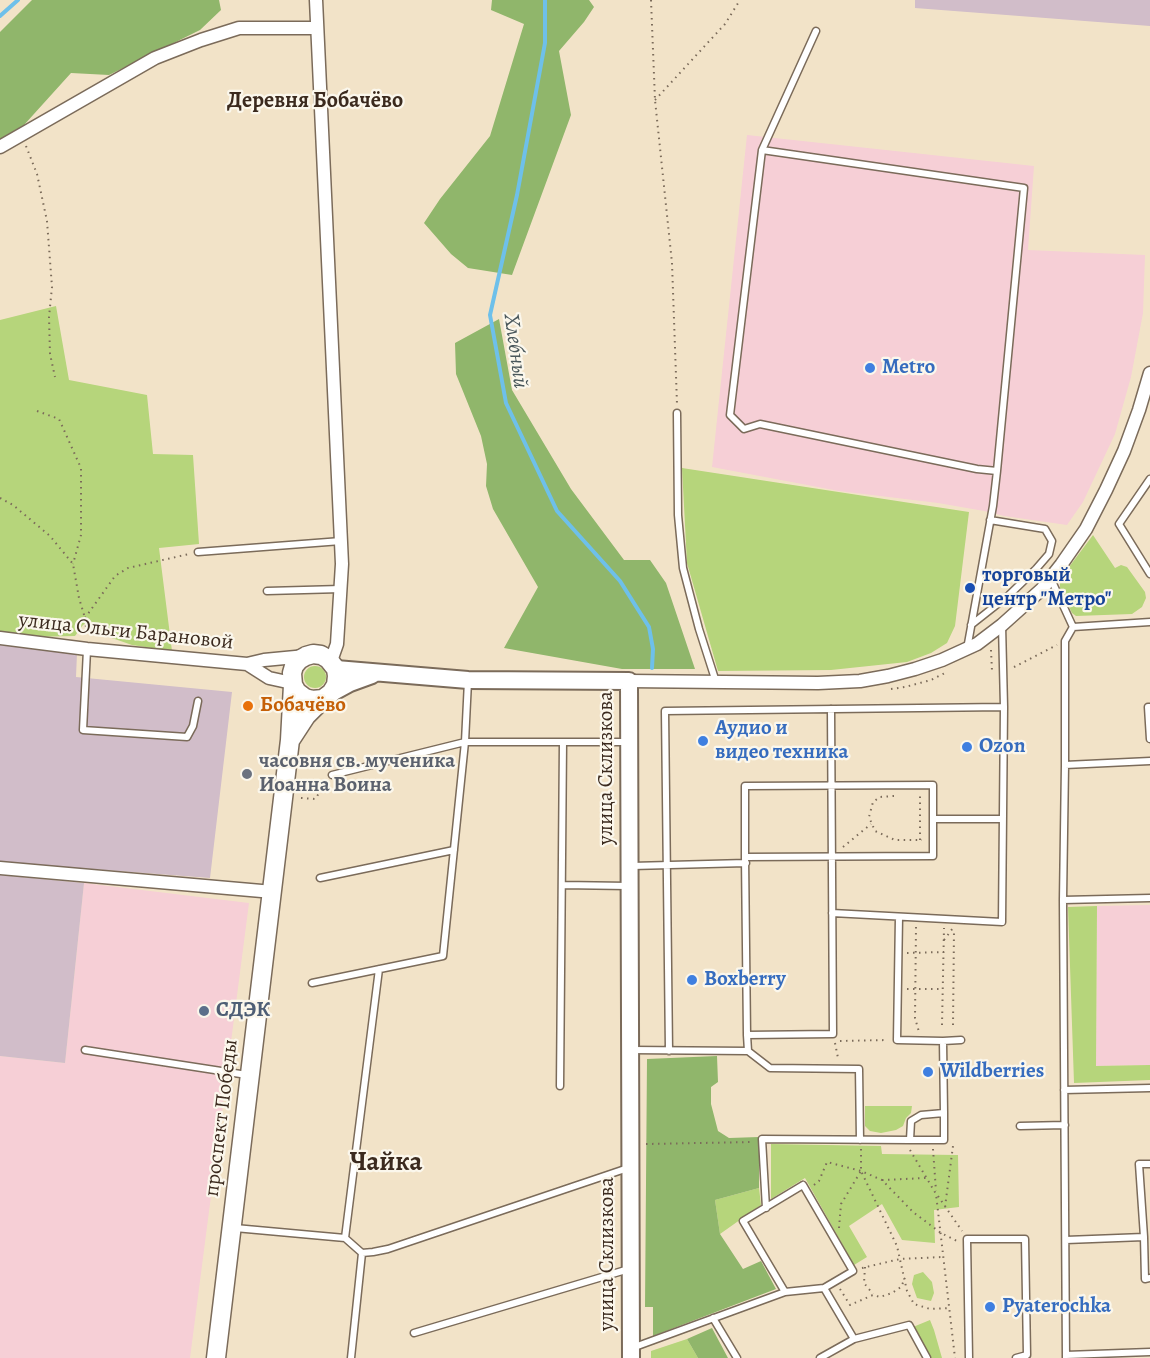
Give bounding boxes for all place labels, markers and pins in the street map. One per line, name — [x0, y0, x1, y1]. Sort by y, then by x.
place label: Metro — [882, 355, 935, 381]
marker: Metro — [863, 361, 877, 375]
place label: торговый центр "Метро" — [982, 563, 1112, 613]
marker: торговый центр "Метро" — [963, 581, 977, 595]
place label: Бобачёво — [260, 693, 346, 719]
marker: Бобачёво — [241, 699, 255, 713]
place label: Аудио и видео техника — [715, 716, 849, 766]
marker: Аудио и видео техника — [696, 734, 710, 748]
place label: Ozon — [979, 734, 1025, 760]
marker: Ozon — [960, 740, 974, 754]
place label: часовня св. мученика Иоанна Воина — [259, 749, 455, 799]
marker: часовня св. мученика Иоанна Воина — [240, 767, 254, 781]
place label: Boxberry — [704, 967, 786, 993]
marker: Boxberry — [685, 973, 699, 987]
place label: СДЭК — [216, 998, 270, 1024]
marker: СДЭК — [197, 1004, 211, 1018]
place label: Wildberries — [940, 1059, 1044, 1085]
marker: Wildberries — [921, 1065, 935, 1079]
place label: Pyaterochka — [1002, 1294, 1111, 1320]
marker: Pyaterochka — [983, 1300, 997, 1314]

